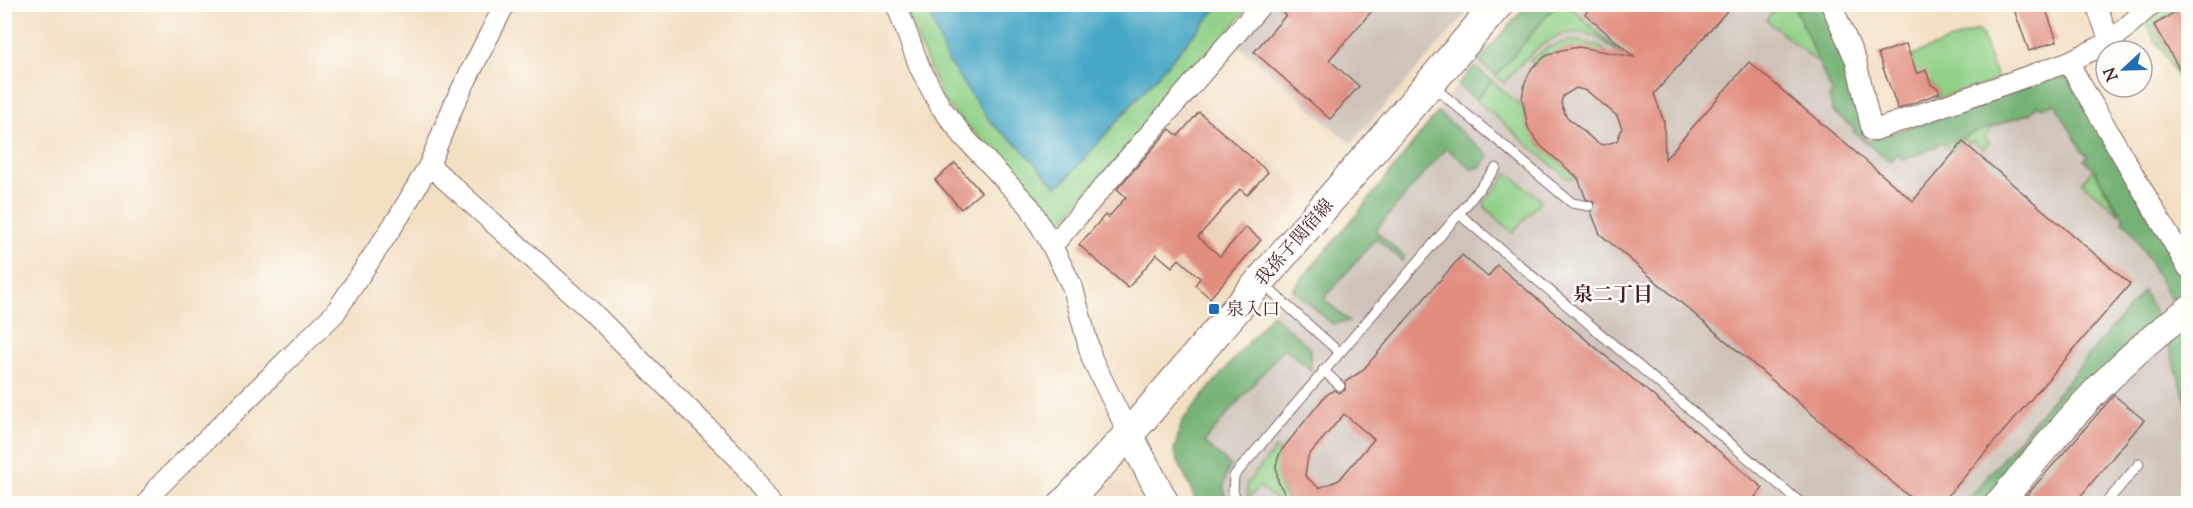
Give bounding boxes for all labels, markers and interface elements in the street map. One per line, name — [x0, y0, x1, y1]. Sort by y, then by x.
north arrow — [2094, 39, 2154, 99]
text: N — [2099, 63, 2125, 84]
street label: 我孫子関宿線 — [1250, 194, 1341, 293]
district label: 泉二丁目 — [1573, 282, 1653, 311]
place label: 泉入口 — [1226, 298, 1280, 324]
marker: 泉入口 — [1207, 302, 1221, 316]

